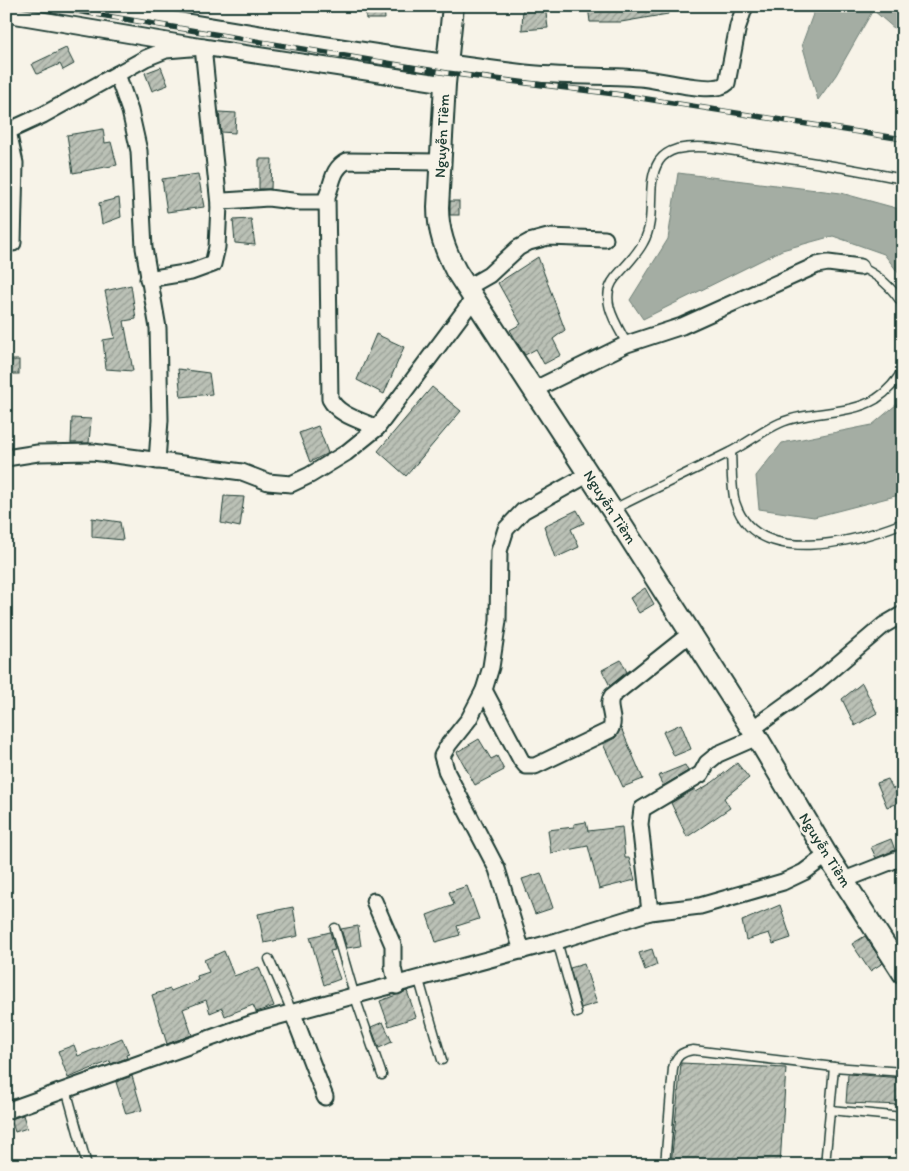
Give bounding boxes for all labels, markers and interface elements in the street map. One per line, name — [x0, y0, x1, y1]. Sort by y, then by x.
street label: Nguyễn Tiềm — [431, 93, 453, 179]
street label: Nguyễn Tiềm — [580, 467, 641, 548]
street label: Nguyễn Tiềm — [795, 810, 855, 891]

